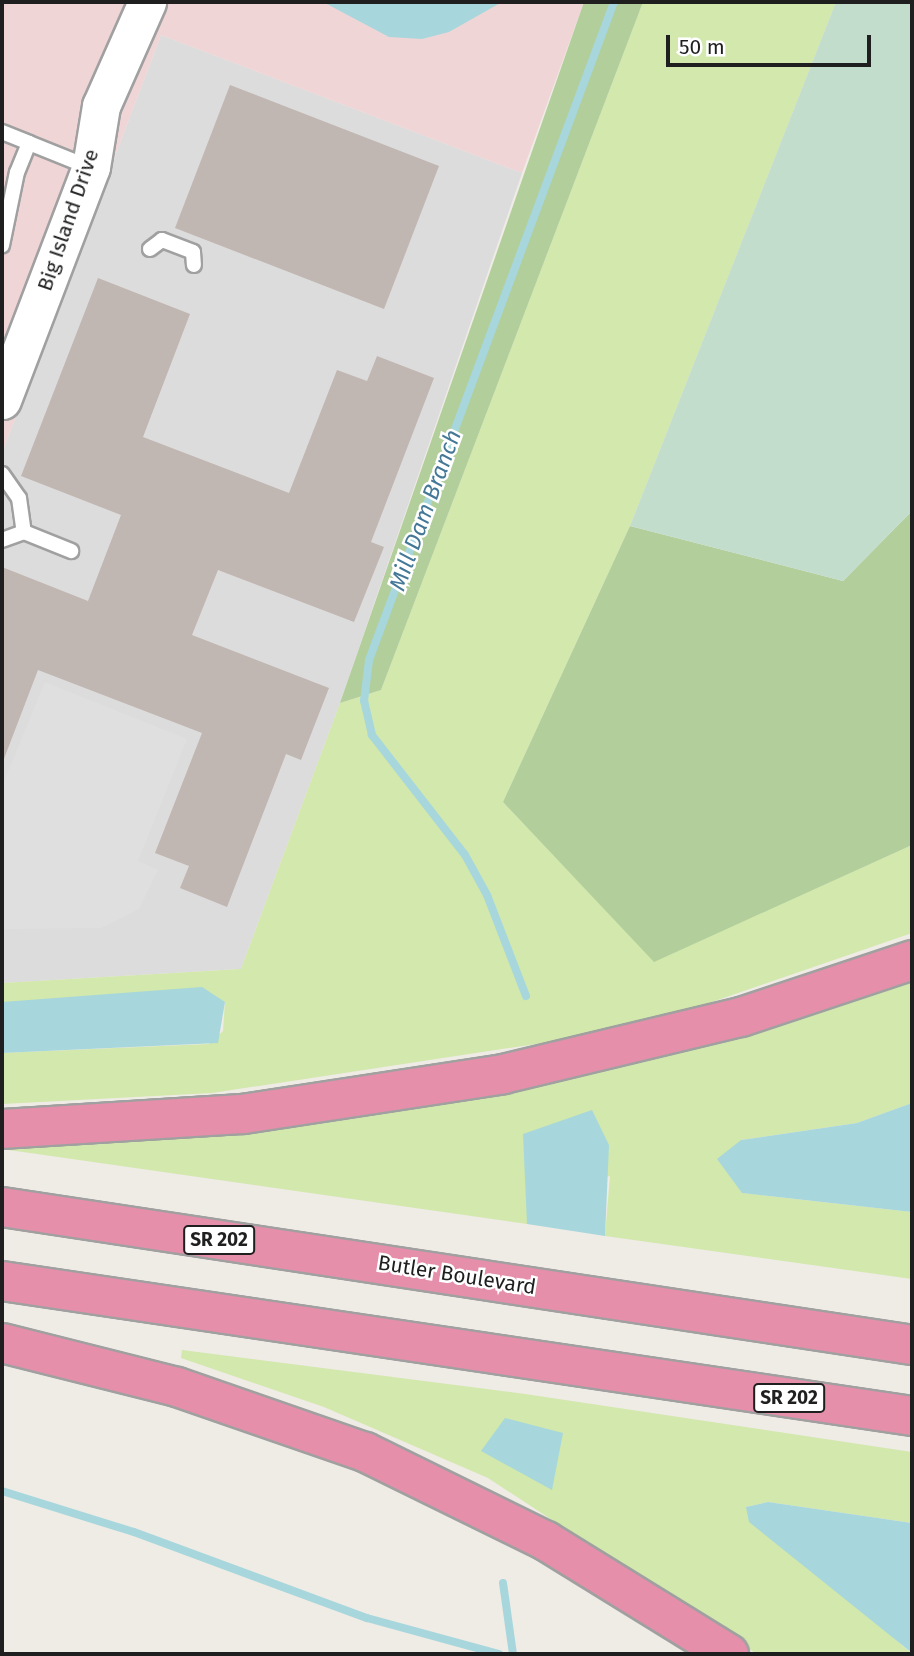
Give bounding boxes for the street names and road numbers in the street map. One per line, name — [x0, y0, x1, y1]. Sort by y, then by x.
street label: Big Island Drive — [32, 146, 104, 294]
road number: SR 202 — [182, 1224, 256, 1256]
street label: Butler Boulevard — [376, 1250, 538, 1300]
road number: SR 202 — [752, 1382, 826, 1414]

